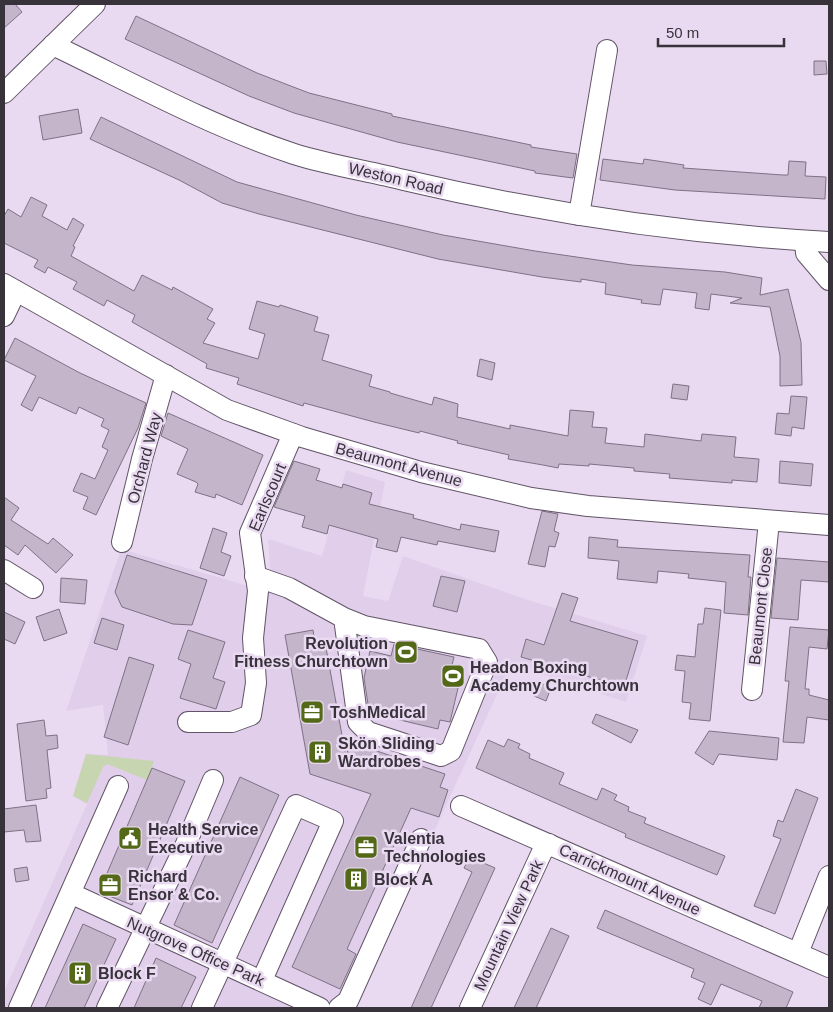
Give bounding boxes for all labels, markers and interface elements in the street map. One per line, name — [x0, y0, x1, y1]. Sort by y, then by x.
scale bar — [658, 15, 784, 47]
text: 50 m — [666, 24, 699, 41]
street label: Weston Road — [347, 159, 445, 198]
street label: Orchard Way — [124, 411, 165, 506]
street label: Beaumont Avenue — [334, 439, 464, 490]
street label: Earlscourt — [246, 460, 290, 534]
street label: Beaumont Close — [746, 546, 775, 666]
place label: Revolution Fitness Churchtown — [234, 635, 388, 670]
sports icon: Revolution Fitness Churchtown — [393, 639, 419, 665]
place label: Headon Boxing Academy Churchtown — [470, 659, 639, 694]
sports icon: Headon Boxing Academy Churchtown — [440, 663, 466, 689]
office icon: ToshMedical — [299, 699, 325, 725]
place label: ToshMedical — [330, 704, 426, 721]
place label: Skön Sliding Wardrobes — [338, 735, 435, 770]
building icon: Skön Sliding Wardrobes — [307, 739, 333, 765]
place label: Health Service Executive — [148, 821, 258, 856]
public building icon: Health Service Executive — [117, 825, 143, 851]
place label: Valentia Technologies — [384, 830, 486, 865]
office icon: Valentia Technologies — [353, 834, 379, 860]
street label: Carrickmount Avenue — [557, 841, 703, 918]
street label: Mountain View Park — [471, 856, 547, 993]
building icon: Block A — [343, 866, 369, 892]
place label: Richard Ensor & Co. — [128, 868, 220, 903]
place label: Block A — [374, 871, 433, 888]
office icon: Richard Ensor & Co. — [97, 872, 123, 898]
street label: Nutgrove Office Park — [125, 914, 268, 990]
building icon: Block F — [67, 960, 93, 986]
place label: Block F — [98, 965, 156, 982]

